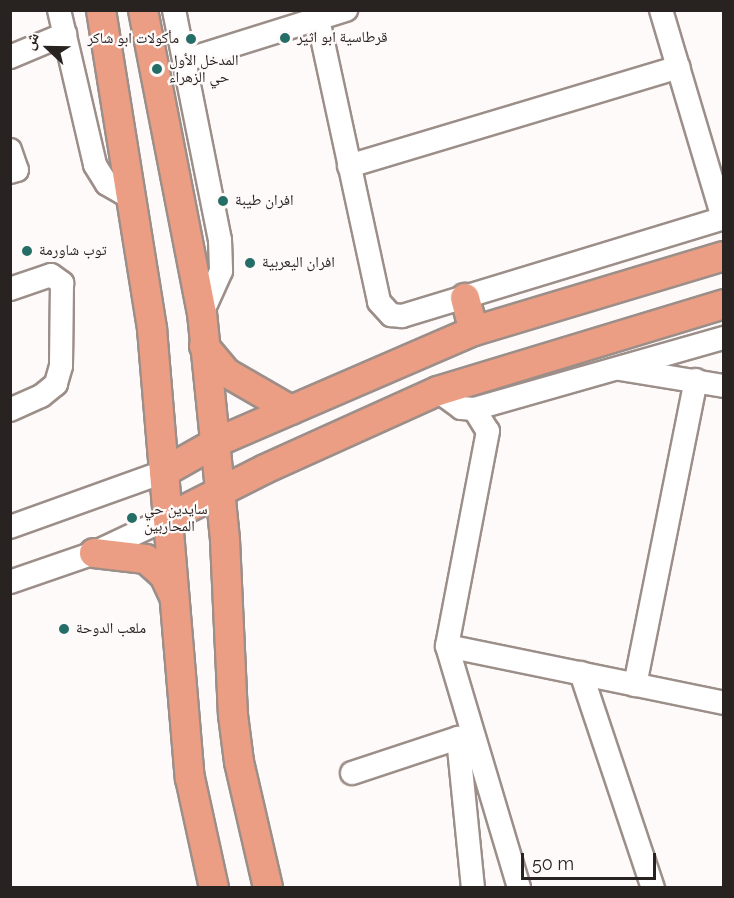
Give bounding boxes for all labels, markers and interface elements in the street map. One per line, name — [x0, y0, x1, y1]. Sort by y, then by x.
north arrow — [18, 18, 78, 78]
place label: قرطاسية ابو اثير — [297, 29, 388, 47]
text: ش — [19, 30, 43, 53]
place label: مأكولات ابو شاكر — [87, 30, 179, 48]
marker: قرطاسية ابو اثير — [278, 31, 292, 45]
marker: مأكولات ابو شاكر — [184, 32, 198, 46]
place label: المدخل الأول حي الزهراء — [169, 51, 239, 86]
marker: المدخل الأول حي الزهراء — [150, 62, 164, 76]
place label: افران طيبة — [235, 192, 294, 210]
marker: افران طيبة — [216, 194, 230, 208]
place label: توب شاورمة — [39, 242, 107, 260]
marker: توب شاورمة — [20, 244, 34, 258]
place label: افران اليعربية — [262, 254, 335, 272]
marker: افران اليعربية — [243, 256, 257, 270]
place label: سايدين حي المحاربين — [144, 500, 208, 535]
marker: سايدين حي المحاربين — [125, 511, 139, 525]
place label: ملعب الدوحة — [76, 620, 146, 638]
marker: ملعب الدوحة — [57, 622, 71, 636]
scale bar — [524, 841, 659, 879]
text: 50 m — [532, 853, 574, 874]

